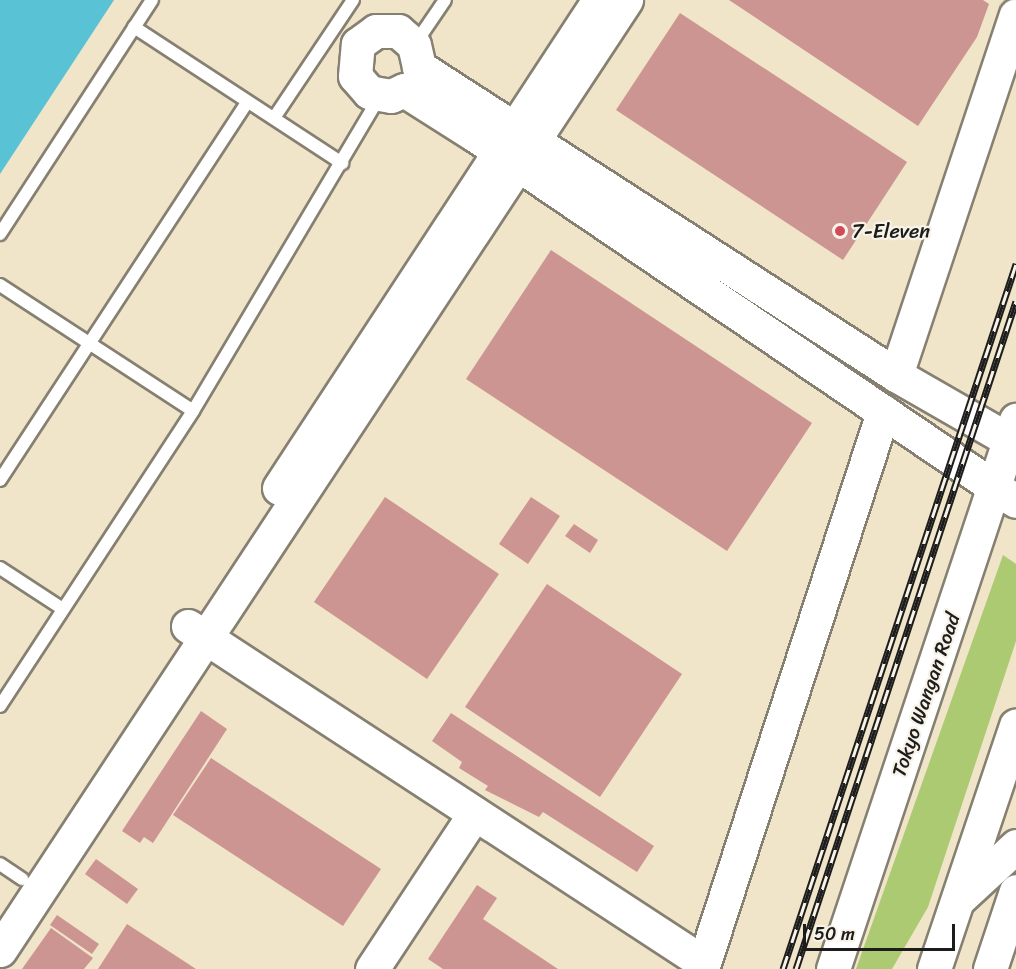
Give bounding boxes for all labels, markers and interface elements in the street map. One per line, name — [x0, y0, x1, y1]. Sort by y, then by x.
place label: 7-Eleven — [852, 219, 930, 243]
marker: 7-Eleven — [833, 224, 847, 238]
street label: Tokyo Wangan Road — [887, 610, 965, 780]
scale bar — [806, 912, 958, 950]
text: 50 m — [814, 918, 855, 950]

